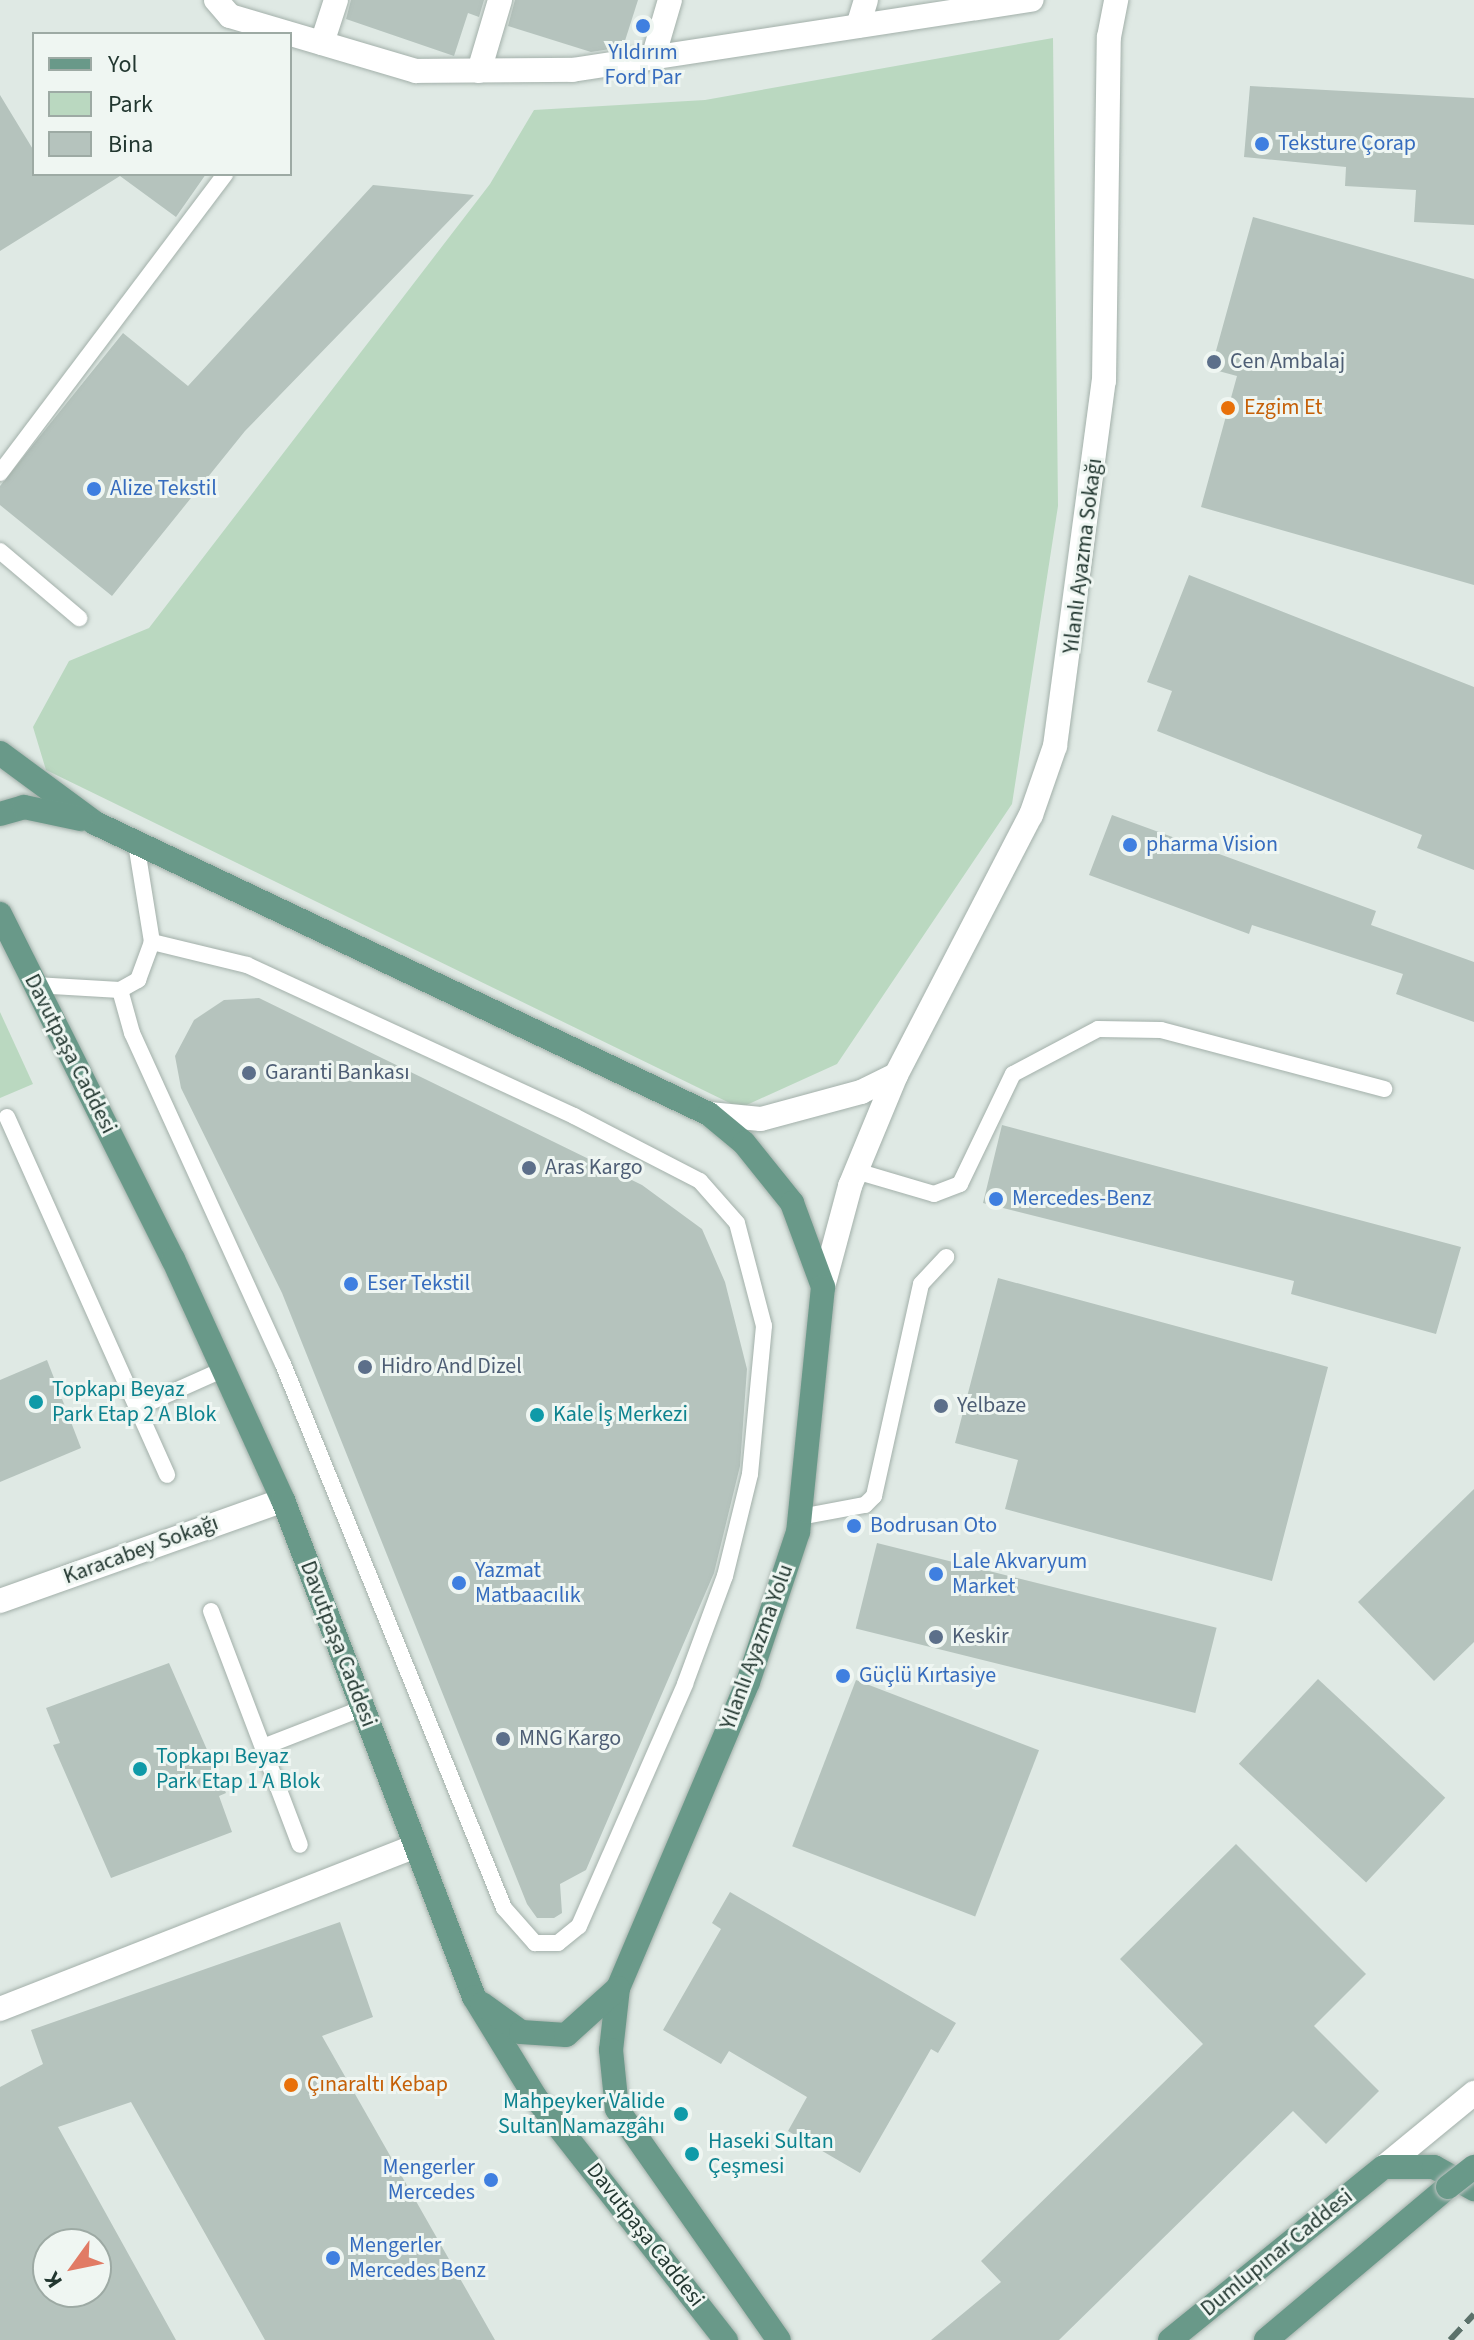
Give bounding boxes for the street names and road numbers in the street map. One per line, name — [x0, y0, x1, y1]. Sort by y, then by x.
street label: Yılanlı Ayazma Sokağı — [1058, 457, 1108, 655]
street label: Davutpaşa Caddesi — [18, 970, 122, 1138]
street label: Karacabey Sokağı — [60, 1510, 222, 1590]
street label: Davutpaşa Caddesi — [294, 1557, 382, 1731]
street label: Yılanlı Ayazma Yolu — [715, 1561, 799, 1733]
street label: Davutpaşa Caddesi — [581, 2158, 709, 2312]
street label: Dumlupınar Caddesi — [1196, 2184, 1358, 2322]

